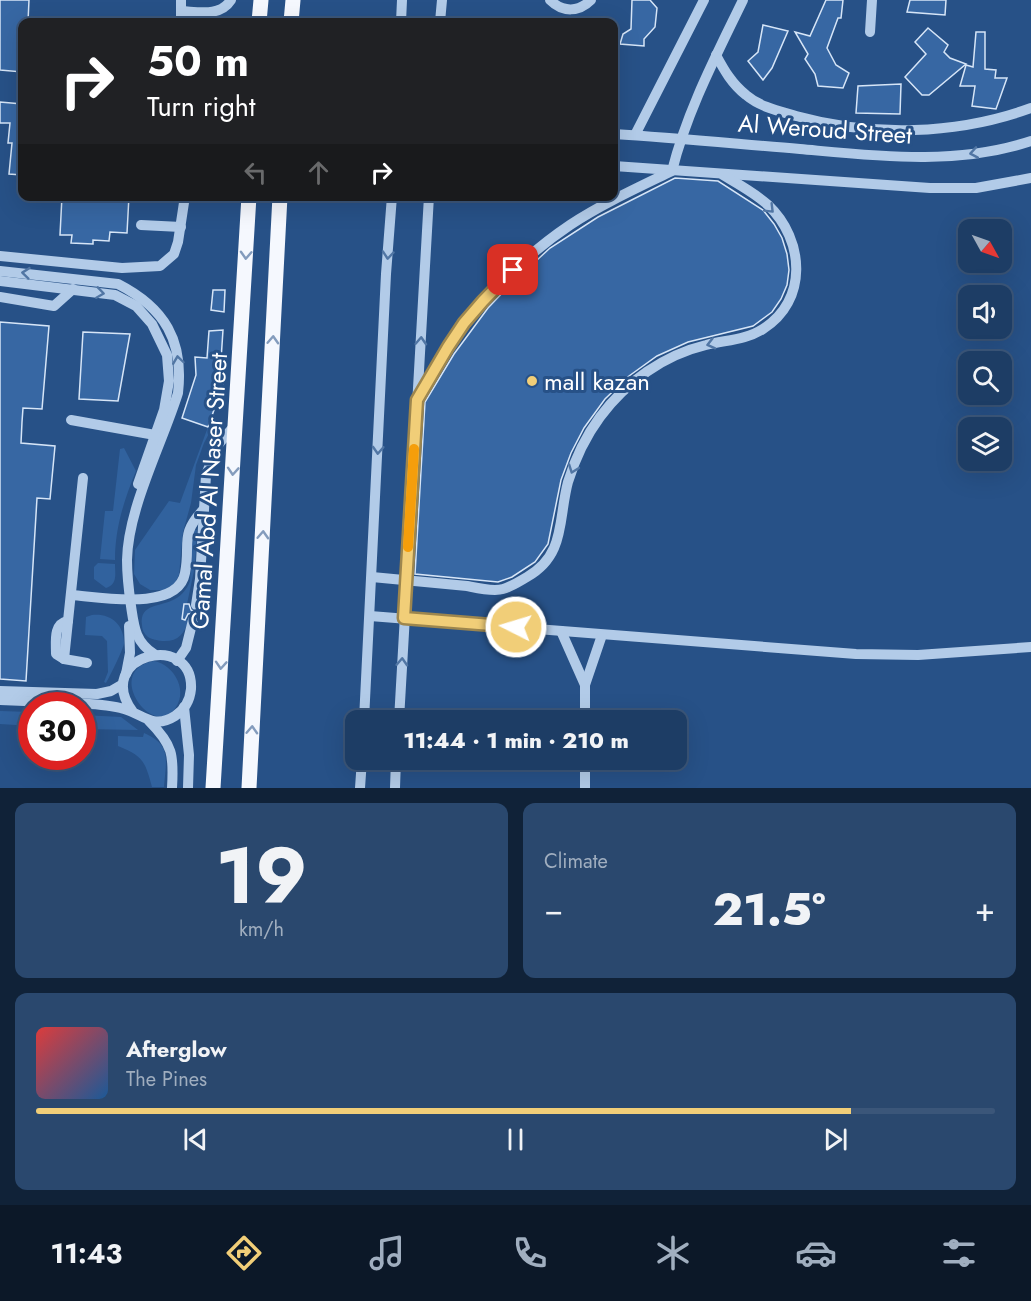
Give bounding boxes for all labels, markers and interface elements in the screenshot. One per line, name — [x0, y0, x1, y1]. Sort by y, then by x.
text: 50 m — [147, 31, 249, 92]
icon: right — [48, 42, 126, 120]
text: Turn right — [147, 87, 255, 126]
street label: Al Weroud Street — [737, 105, 913, 153]
one-way arrow — [969, 147, 979, 159]
icon: left — [239, 156, 272, 189]
icon: ahead — [302, 156, 335, 189]
icon: right — [365, 156, 398, 189]
one-way arrow — [763, 201, 774, 212]
north arrow — [958, 219, 1012, 273]
map controls — [958, 219, 1012, 471]
pin — [487, 244, 538, 295]
one-way arrow — [239, 250, 252, 259]
one-way arrow — [381, 250, 394, 259]
icon: arrive — [496, 253, 529, 286]
one-way arrow — [21, 268, 30, 280]
button: sound — [958, 285, 1012, 339]
one-way arrow — [95, 286, 104, 298]
one-way arrow — [266, 336, 279, 345]
one-way arrow — [706, 336, 716, 349]
one-way arrow — [414, 337, 427, 346]
street label: Gamal Abd Al Naser Street — [182, 351, 236, 630]
button: search — [958, 351, 1012, 405]
one-way arrow — [173, 355, 185, 365]
place label: mall kazan — [544, 364, 650, 399]
marker: mall kazan — [525, 374, 539, 388]
button: layers — [958, 417, 1012, 471]
one-way arrow — [372, 445, 385, 454]
one-way arrow — [567, 463, 580, 474]
one-way arrow — [227, 466, 240, 475]
one-way arrow — [256, 530, 269, 539]
position arrow — [484, 595, 548, 659]
one-way arrow — [395, 657, 408, 666]
one-way arrow — [214, 661, 227, 670]
speed limit sign: 30 — [18, 692, 96, 770]
text: 11:44 · 1 min · 210 m — [403, 724, 629, 756]
one-way arrow — [246, 725, 259, 734]
text: 19 — [216, 820, 307, 932]
text: Climate — [544, 847, 608, 876]
text: 21.5° — [713, 877, 826, 942]
text: − — [544, 886, 563, 933]
text: + — [975, 886, 995, 933]
text: km/h — [239, 915, 284, 944]
text: Afterglow — [126, 1033, 227, 1065]
text: The Pines — [126, 1065, 207, 1094]
icon: previous — [179, 1123, 212, 1156]
icon: pause — [499, 1123, 532, 1156]
icon: next — [819, 1123, 852, 1156]
icon: directions — [223, 1232, 265, 1274]
icon: music — [366, 1232, 408, 1274]
icon: phone — [509, 1232, 551, 1274]
icon: climate — [652, 1232, 694, 1274]
icon: car — [795, 1232, 837, 1274]
icon: filters — [938, 1232, 980, 1274]
text: 11:43 — [51, 1234, 122, 1273]

